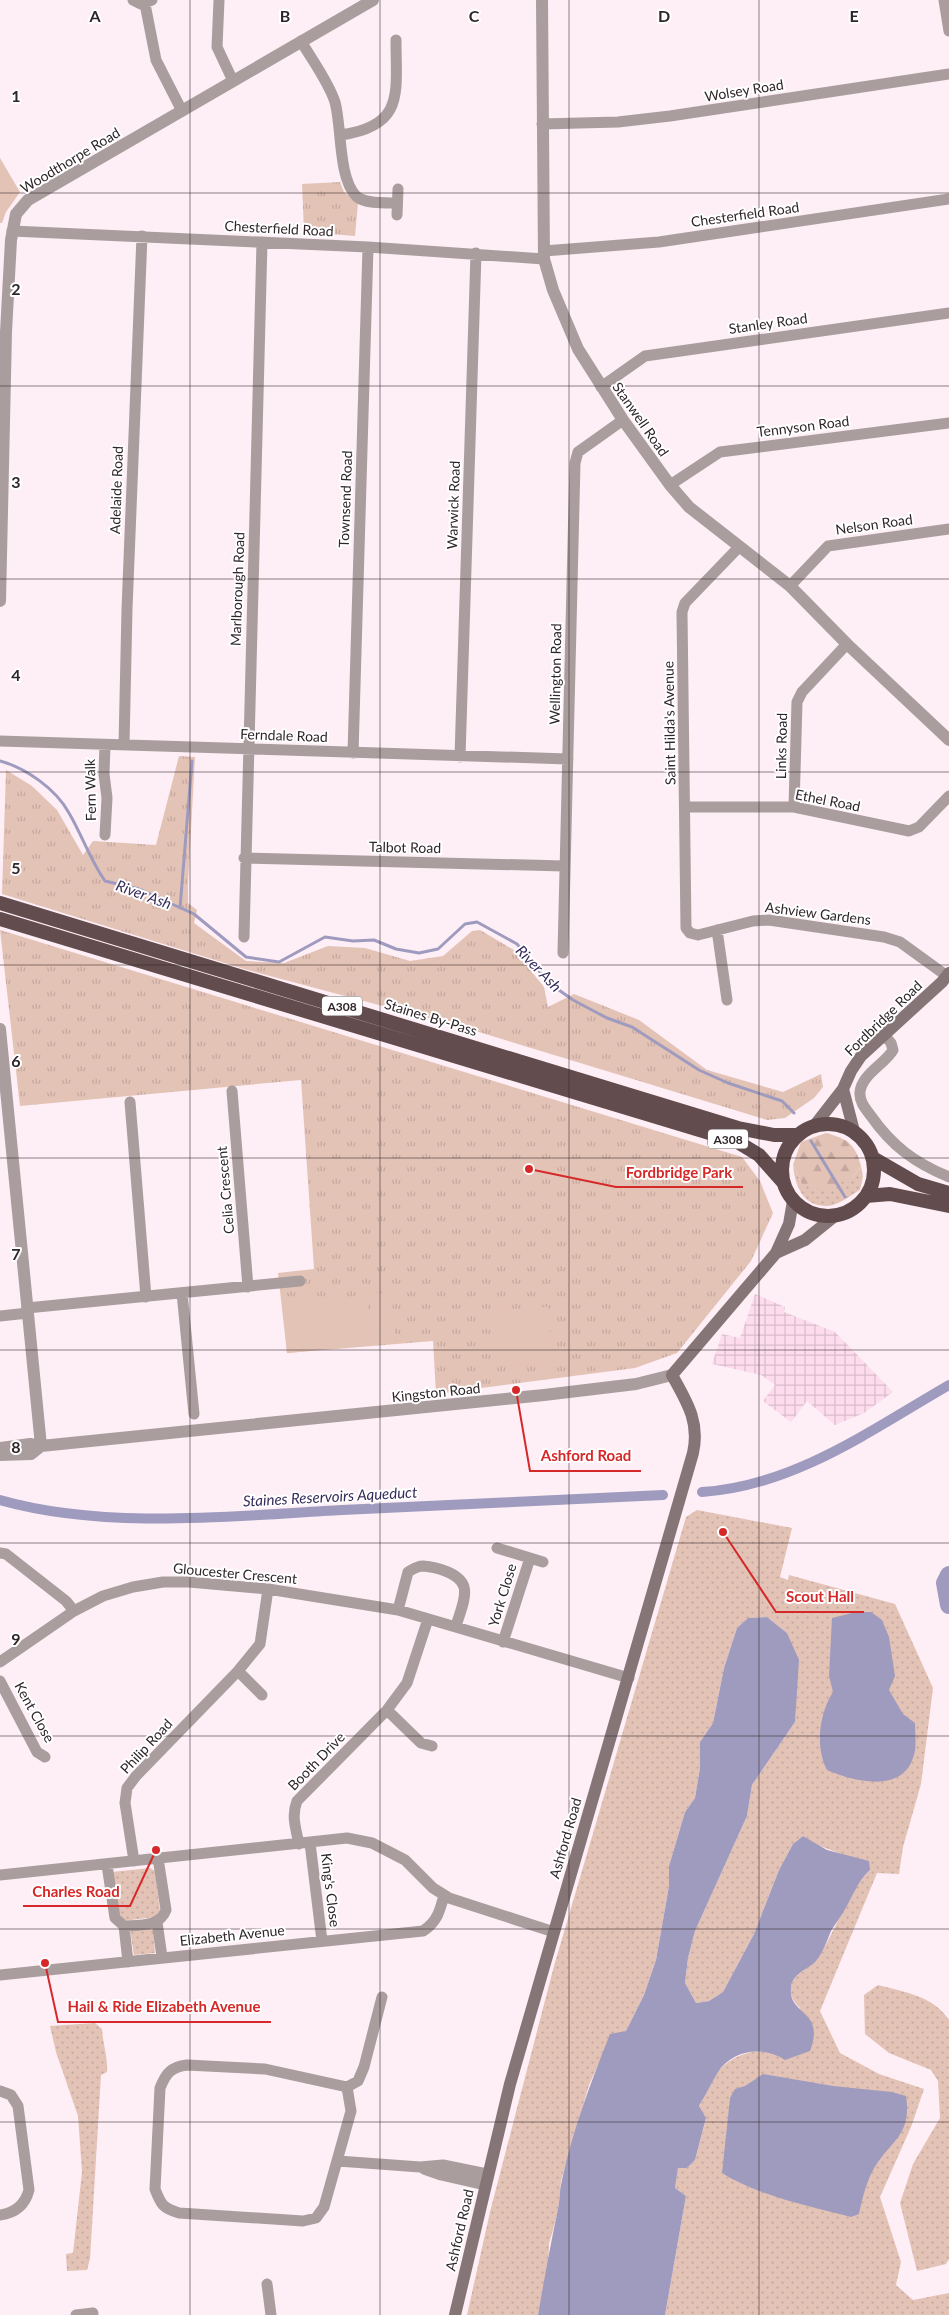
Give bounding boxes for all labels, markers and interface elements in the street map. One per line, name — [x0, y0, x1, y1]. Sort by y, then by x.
text: A — [88, 6, 101, 25]
text: B — [280, 6, 290, 25]
text: C — [469, 6, 480, 25]
text: D — [658, 6, 670, 25]
text: E — [849, 6, 859, 25]
street label: Wolsey Road — [703, 75, 785, 105]
text: 1 — [11, 86, 21, 105]
street label: Woodthorpe Road — [17, 124, 123, 196]
street label: Chesterfield Road — [690, 198, 800, 230]
street label: Chesterfield Road — [224, 217, 334, 239]
text: 2 — [11, 279, 21, 298]
street label: Stanley Road — [728, 309, 808, 337]
street label: Stanwell Road — [609, 379, 673, 459]
street label: Tennyson Road — [756, 412, 850, 440]
street label: Adelaide Road — [106, 446, 126, 534]
street label: Townsend Road — [335, 450, 355, 548]
street label: Warwick Road — [443, 460, 463, 550]
text: 3 — [11, 472, 21, 491]
street label: Nelson Road — [834, 510, 914, 538]
street label: Marlborough Road — [227, 532, 247, 646]
street label: Wellington Road — [546, 623, 564, 725]
street label: Saint Hilda's Avenue — [659, 661, 679, 785]
text: 4 — [11, 665, 21, 684]
street label: Links Road — [772, 713, 790, 779]
street label: Ferndale Road — [240, 725, 328, 745]
street label: Fern Walk — [81, 758, 99, 821]
street label: Ethel Road — [794, 785, 862, 815]
street label: Talbot Road — [369, 838, 441, 856]
text: 5 — [11, 858, 21, 877]
water label: River Ash — [114, 876, 174, 912]
street label: Ashview Gardens — [764, 898, 872, 928]
water label: River Ash — [513, 941, 566, 995]
street label: Fordbridge Road — [841, 977, 925, 1059]
street label: Staines By-Pass — [383, 995, 479, 1039]
road number: A308 — [322, 996, 362, 1016]
text: 6 — [11, 1051, 21, 1070]
road number: A308 — [708, 1130, 748, 1148]
street label: Celia Crescent — [213, 1145, 237, 1235]
callout: Fordbridge Park — [616, 1157, 743, 1187]
text: Fordbridge Park — [626, 1163, 733, 1181]
text: 7 — [11, 1244, 21, 1263]
street label: Kingston Road — [391, 1379, 481, 1405]
text: 8 — [11, 1437, 21, 1456]
callout: Ashford Road — [530, 1441, 641, 1471]
text: Ashford Road — [540, 1446, 631, 1464]
water label: Staines Reservoirs Aqueduct — [242, 1482, 418, 1510]
street label: Gloucester Crescent — [172, 1559, 298, 1587]
street label: York Close — [484, 1561, 520, 1629]
callout: Scout Hall — [776, 1582, 864, 1612]
text: Scout Hall — [786, 1587, 854, 1605]
text: 9 — [11, 1629, 21, 1648]
street label: Kent Close — [11, 1679, 59, 1745]
street label: Philip Road — [116, 1715, 176, 1777]
street label: Booth Drive — [284, 1728, 348, 1794]
street label: Ashford Road — [545, 1796, 585, 1880]
street label: King's Close — [318, 1852, 344, 1928]
callout: Charles Road — [23, 1876, 130, 1906]
text: Charles Road — [32, 1882, 120, 1900]
street label: Elizabeth Avenue — [179, 1921, 285, 1949]
callout: Hail & Ride Elizabeth Avenue — [58, 1992, 271, 2022]
text: Hail & Ride Elizabeth Avenue — [68, 1997, 260, 2015]
street label: Ashford Road — [441, 2188, 477, 2272]

